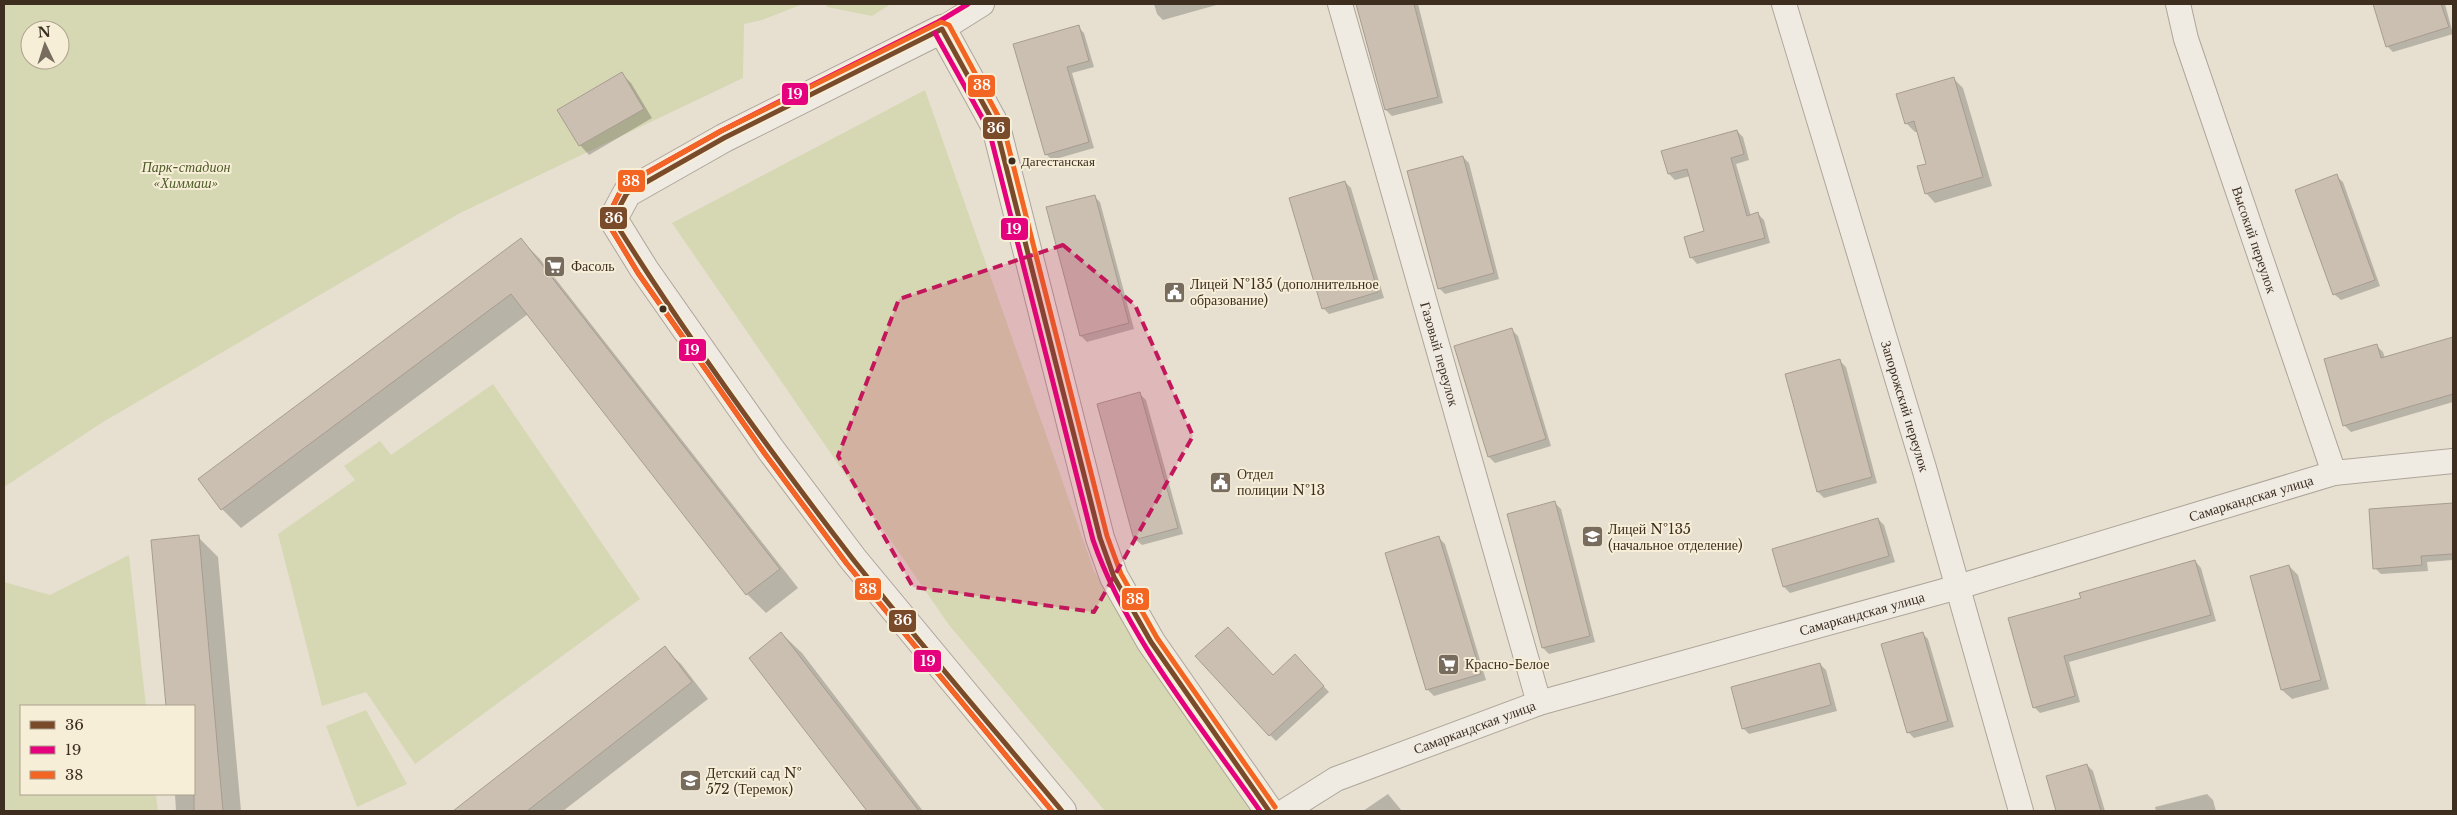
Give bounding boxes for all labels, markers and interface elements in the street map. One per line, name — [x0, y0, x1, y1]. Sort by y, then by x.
north arrow — [20, 20, 70, 70]
text: N — [37, 23, 51, 41]
line badge: 38 — [967, 74, 996, 98]
text: 38 — [973, 76, 991, 94]
line badge: 19 — [781, 82, 809, 106]
text: 19 — [787, 85, 803, 103]
line badge: 36 — [982, 116, 1011, 140]
text: 36 — [987, 119, 1005, 137]
place label: Дагестанская — [1021, 153, 1095, 170]
marker: Дагестанская — [1007, 156, 1017, 166]
park label: Парк-стадион «Химмаш» — [141, 158, 230, 192]
line badge: 38 — [617, 169, 646, 193]
text: 38 — [622, 172, 640, 190]
street label: Высокий переулок — [2228, 184, 2281, 296]
line badge: 36 — [599, 206, 628, 230]
text: 36 — [605, 209, 623, 227]
line badge: 19 — [1000, 217, 1029, 241]
text: 19 — [1006, 220, 1022, 238]
supermarket icon: Фасоль — [543, 254, 567, 278]
place label: Фасоль — [571, 257, 615, 275]
place label: Лицей №135 (дополнительное образование) — [1190, 275, 1379, 309]
public building icon: Лицей №135 (дополнительное образование) — [1162, 280, 1186, 304]
street label: Газовый переулок — [1416, 300, 1463, 409]
unlabelled marker — [658, 304, 668, 314]
line badge: 19 — [678, 338, 707, 362]
street label: Запорожский переулок — [1877, 338, 1934, 474]
text: 19 — [684, 341, 700, 359]
place label: Отдел полиции №13 — [1237, 465, 1325, 499]
public building icon: Отдел полиции №13 — [1209, 470, 1233, 494]
street label: Самаркандская улица — [2187, 471, 2316, 525]
place label: Лицей №135 (начальное отделение) — [1608, 520, 1743, 554]
school or university icon: Лицей №135 (начальное отделение) — [1580, 525, 1604, 549]
line badge: 38 — [854, 577, 882, 601]
text: 38 — [859, 580, 877, 598]
line badge: 38 — [1121, 587, 1150, 611]
street label: Самаркандская улица — [1797, 588, 1927, 640]
text: 38 — [1126, 590, 1144, 608]
line badge: 36 — [888, 609, 917, 633]
text: 36 — [894, 611, 912, 629]
line badge: 19 — [913, 649, 942, 673]
text: 19 — [920, 652, 936, 670]
supermarket icon: Красно-Белое — [1437, 652, 1461, 676]
place label: Красно-Белое — [1465, 655, 1549, 673]
street label: Самаркандская улица — [1411, 696, 1539, 758]
legend — [20, 705, 195, 795]
text: 36 — [65, 715, 84, 734]
text: 19 — [65, 740, 81, 759]
place label: Детский сад № 572 (Теремок) — [706, 764, 802, 798]
text: 38 — [65, 765, 83, 784]
school or university icon: Детский сад № 572 (Теремок) — [678, 769, 702, 793]

